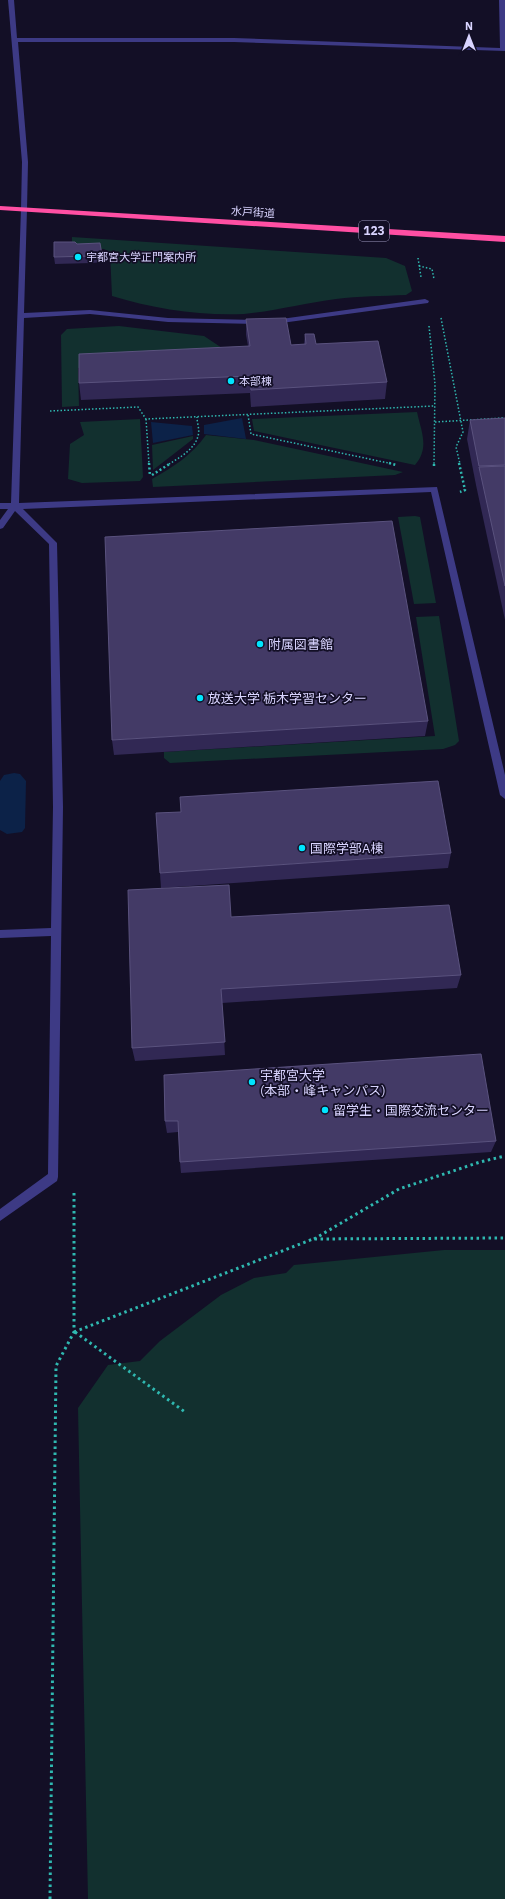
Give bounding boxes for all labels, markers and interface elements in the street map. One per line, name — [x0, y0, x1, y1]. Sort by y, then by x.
north arrow — [449, 16, 489, 56]
text: N — [465, 19, 473, 33]
street label: 水戸街道 — [231, 203, 275, 221]
road number: 123 — [359, 221, 389, 241]
place label: 宇都宮大学正門案内所 — [86, 250, 197, 264]
marker: 宇都宮大学正門案内所 — [73, 252, 83, 262]
place label: 本部棟 — [239, 374, 272, 388]
marker: 本部棟 — [226, 376, 236, 386]
place label: 附属図書館 — [268, 636, 333, 653]
marker: 附属図書館 — [255, 639, 265, 649]
place label: 放送大学 栃木学習センター — [208, 690, 367, 707]
marker: 放送大学 栃木学習センター — [195, 693, 205, 703]
place label: 国際学部A棟 — [310, 840, 383, 857]
marker: 国際学部A棟 — [297, 843, 307, 853]
place label: 宇都宮大学 (本部・峰キャンパス) — [260, 1067, 386, 1099]
marker: 宇都宮大学 (本部・峰キャンパス) — [247, 1077, 257, 1087]
place label: 留学生・国際交流センター — [333, 1102, 489, 1119]
marker: 留学生・国際交流センター — [320, 1105, 330, 1115]

